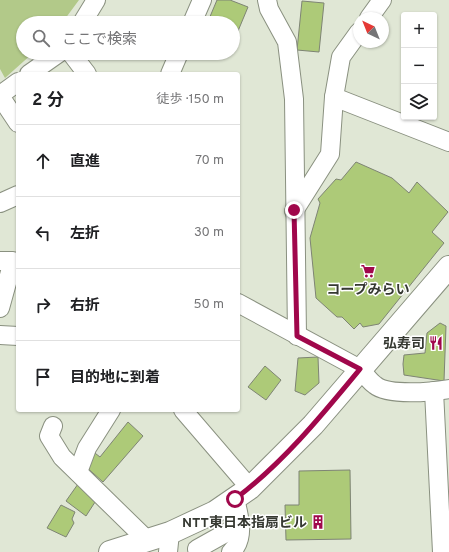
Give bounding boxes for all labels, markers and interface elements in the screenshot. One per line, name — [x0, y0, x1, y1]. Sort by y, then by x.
north arrow — [353, 12, 389, 48]
map controls — [401, 12, 437, 120]
button: + — [401, 12, 437, 48]
search box — [16, 16, 240, 60]
icon: search — [30, 27, 52, 49]
text: ここで検索 — [62, 31, 137, 50]
button: − — [401, 48, 437, 84]
button: layers — [401, 84, 437, 120]
text: 2 分 — [32, 90, 64, 112]
text: 徒歩 · 150 m — [157, 92, 224, 108]
icon: ahead — [32, 150, 54, 172]
text: 直進 — [70, 153, 100, 172]
text: 70 m — [195, 153, 224, 169]
route end — [285, 201, 303, 219]
icon: left — [32, 222, 54, 244]
text: 左折 — [70, 225, 100, 244]
text: 30 m — [194, 225, 224, 241]
supermarket icon: コープみらい — [360, 263, 376, 279]
place label: コープみらい — [326, 282, 410, 299]
icon: right — [32, 294, 54, 316]
text: 右折 — [70, 297, 100, 316]
text: 50 m — [194, 297, 224, 313]
place label: 弘寿司 — [383, 335, 425, 353]
restaurant icon: 弘寿司 — [428, 335, 444, 351]
icon: arrive — [32, 366, 54, 388]
text: 目的地に到着 — [70, 369, 160, 388]
route start — [226, 490, 244, 508]
place label: NTT東日本指扇ビル — [182, 514, 307, 532]
building icon: NTT東日本指扇ビル — [310, 514, 326, 530]

